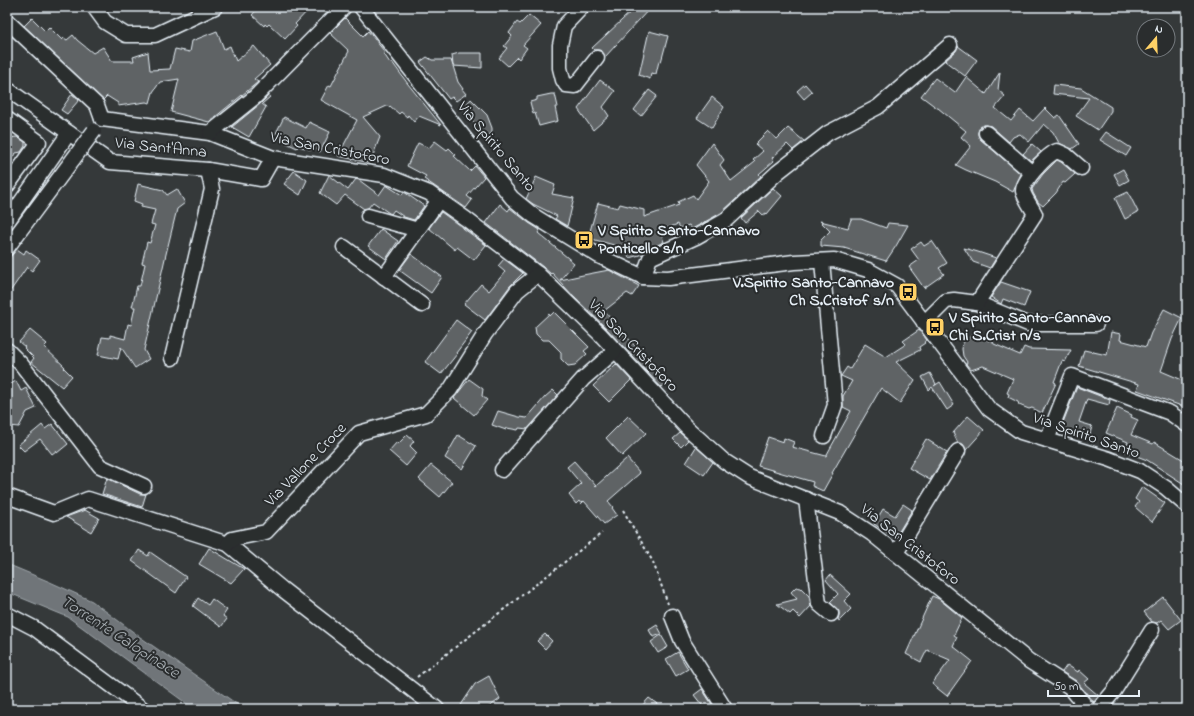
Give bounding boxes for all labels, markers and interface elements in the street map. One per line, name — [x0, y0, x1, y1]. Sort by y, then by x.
north arrow — [1136, 18, 1176, 58]
text: N — [1153, 21, 1165, 38]
street label: Via Spirito Santo — [450, 96, 541, 198]
street label: Via San Cristoforo — [267, 125, 392, 172]
street label: Via Sant'Anna — [113, 131, 208, 165]
place label: V Spirito Santo-Cannavo Ponticello s/n — [597, 219, 760, 261]
bus stop icon: V Spirito Santo-Cannavo Ponticello s/n — [573, 229, 595, 251]
place label: V.Spirito Santo-Cannavo Ch S.Cristof s/n — [732, 271, 894, 313]
bus stop icon: V.Spirito Santo-Cannavo Ch S.Cristof s/n — [897, 281, 919, 303]
street label: Via San Cristoforo — [582, 293, 684, 398]
place label: V Spirito Santo-Cannavo Chi S.Crist n/s — [948, 306, 1111, 348]
bus stop icon: V Spirito Santo-Cannavo Chi S.Crist n/s — [924, 316, 946, 338]
street label: Via Spirito Santo — [1028, 406, 1143, 466]
street label: Via Vallone Croce — [259, 417, 353, 513]
street label: Via San Cristoforo — [854, 498, 965, 592]
water label: Torrente Calopinace — [56, 589, 186, 686]
scale bar — [1048, 672, 1139, 698]
text: 50 m — [1054, 678, 1078, 696]

